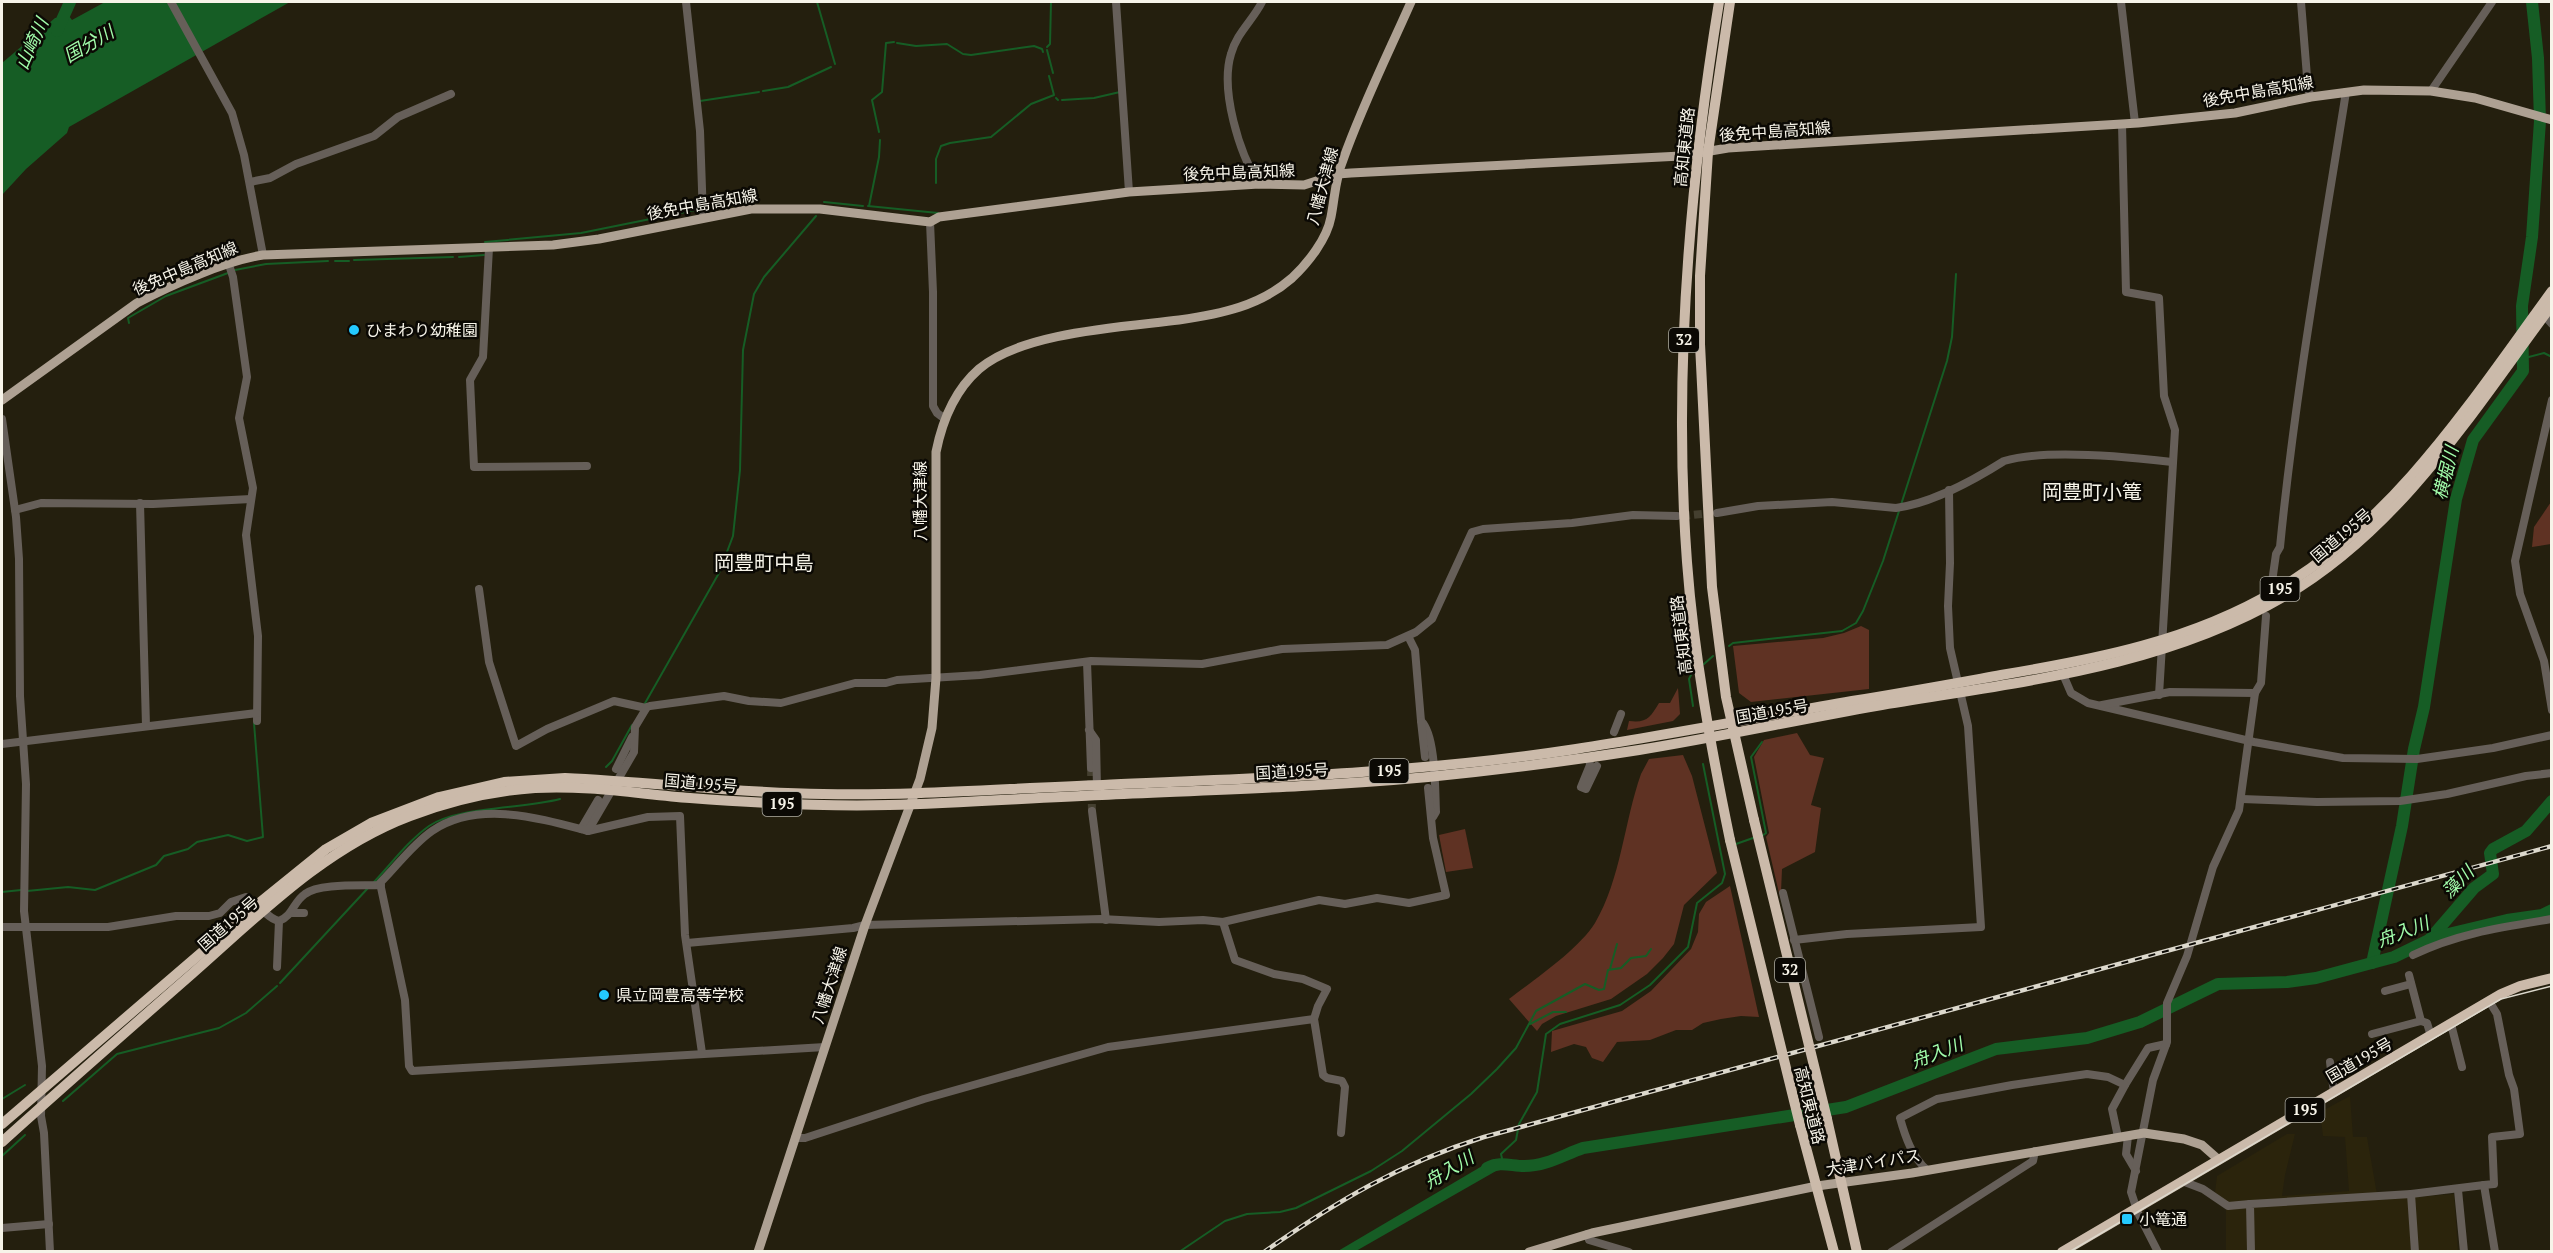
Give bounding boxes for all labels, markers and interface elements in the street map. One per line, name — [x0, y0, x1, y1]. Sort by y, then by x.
water label: 山崎川 — [9, 12, 54, 73]
water label: 国分川 — [59, 18, 120, 67]
street label: 後免中島高知線 — [2201, 70, 2315, 112]
street label: 高知東道路 — [1669, 106, 1699, 188]
street label: 後免中島高知線 — [1718, 116, 1832, 146]
street label: 八幡大津線 — [1301, 145, 1343, 227]
street label: 後免中島高知線 — [1183, 159, 1295, 185]
street label: 後免中島高知線 — [645, 183, 759, 225]
street label: 後免中島高知線 — [129, 236, 241, 300]
place label: ひまわり幼稚園 — [366, 319, 478, 341]
marker: ひまわり幼稚園 — [347, 323, 361, 337]
road number: 32 — [1669, 328, 1699, 352]
water label: 横堀川 — [2427, 442, 2464, 502]
street label: 八幡大津線 — [909, 461, 931, 541]
district label: 岡豊町小篭 — [2042, 478, 2142, 505]
street label: 国道195号 — [2306, 503, 2376, 567]
district label: 岡豊町中島 — [714, 549, 814, 576]
road number: 195 — [2260, 577, 2300, 601]
street label: 高知東道路 — [1665, 594, 1697, 676]
street label: 国道195号 — [1734, 694, 1810, 728]
street label: 国道195号 — [1255, 758, 1329, 784]
road number: 195 — [1370, 759, 1408, 783]
street label: 国道195号 — [663, 769, 739, 797]
road number: 195 — [762, 792, 802, 816]
water label: 藻川 — [2436, 859, 2480, 903]
street label: 国道195号 — [193, 891, 263, 955]
water label: 舟入川 — [2373, 909, 2434, 952]
street label: 八幡大津線 — [806, 944, 852, 1026]
road number: 32 — [1775, 958, 1805, 982]
place label: 県立岡豊高等学校 — [616, 984, 744, 1006]
marker: 県立岡豊高等学校 — [597, 988, 611, 1002]
water label: 舟入川 — [1907, 1030, 1968, 1073]
street label: 国道195号 — [2322, 1032, 2396, 1088]
street label: 高知東道路 — [1790, 1064, 1830, 1146]
road number: 195 — [2286, 1098, 2324, 1122]
water label: 舟入川 — [1419, 1144, 1480, 1193]
street label: 大津バイパス — [1824, 1144, 1922, 1180]
place label: 小篭通 — [2139, 1208, 2187, 1230]
marker: 小篭通 — [2120, 1212, 2134, 1226]

